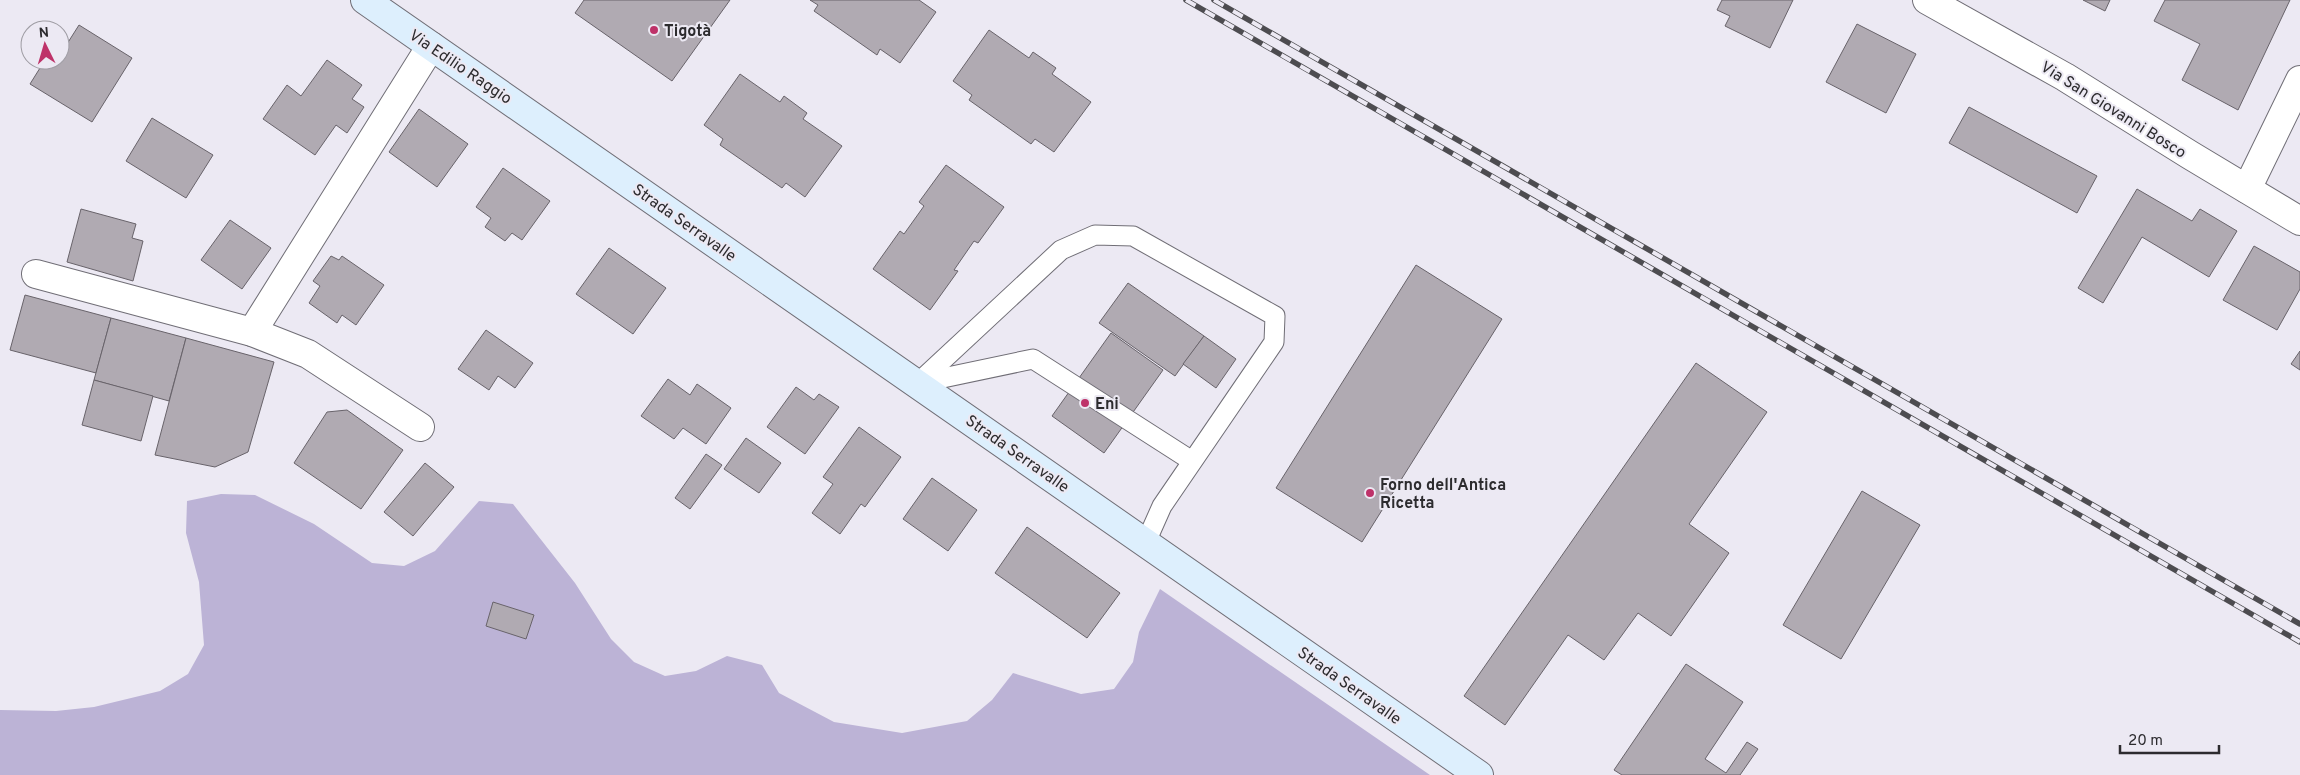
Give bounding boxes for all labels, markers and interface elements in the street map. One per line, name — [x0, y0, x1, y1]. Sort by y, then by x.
north arrow — [20, 20, 70, 70]
place label: Tigotà — [664, 22, 711, 42]
marker: Tigotà — [648, 24, 660, 36]
text: N — [38, 25, 50, 42]
street label: Via Edilio Raggio — [405, 26, 515, 109]
street label: Via San Giovanni Bosco — [2036, 58, 2189, 164]
street label: Strada Serravalle — [628, 180, 740, 267]
place label: Eni — [1095, 395, 1119, 415]
marker: Eni — [1079, 397, 1091, 409]
street label: Strada Serravalle — [961, 411, 1073, 498]
place label: Forno dell'Antica Ricetta — [1380, 476, 1506, 514]
marker: Forno dell'Antica Ricetta — [1364, 487, 1376, 499]
street label: Strada Serravalle — [1293, 643, 1405, 730]
scale bar — [2120, 722, 2219, 754]
text: 20 m — [2128, 732, 2163, 751]

